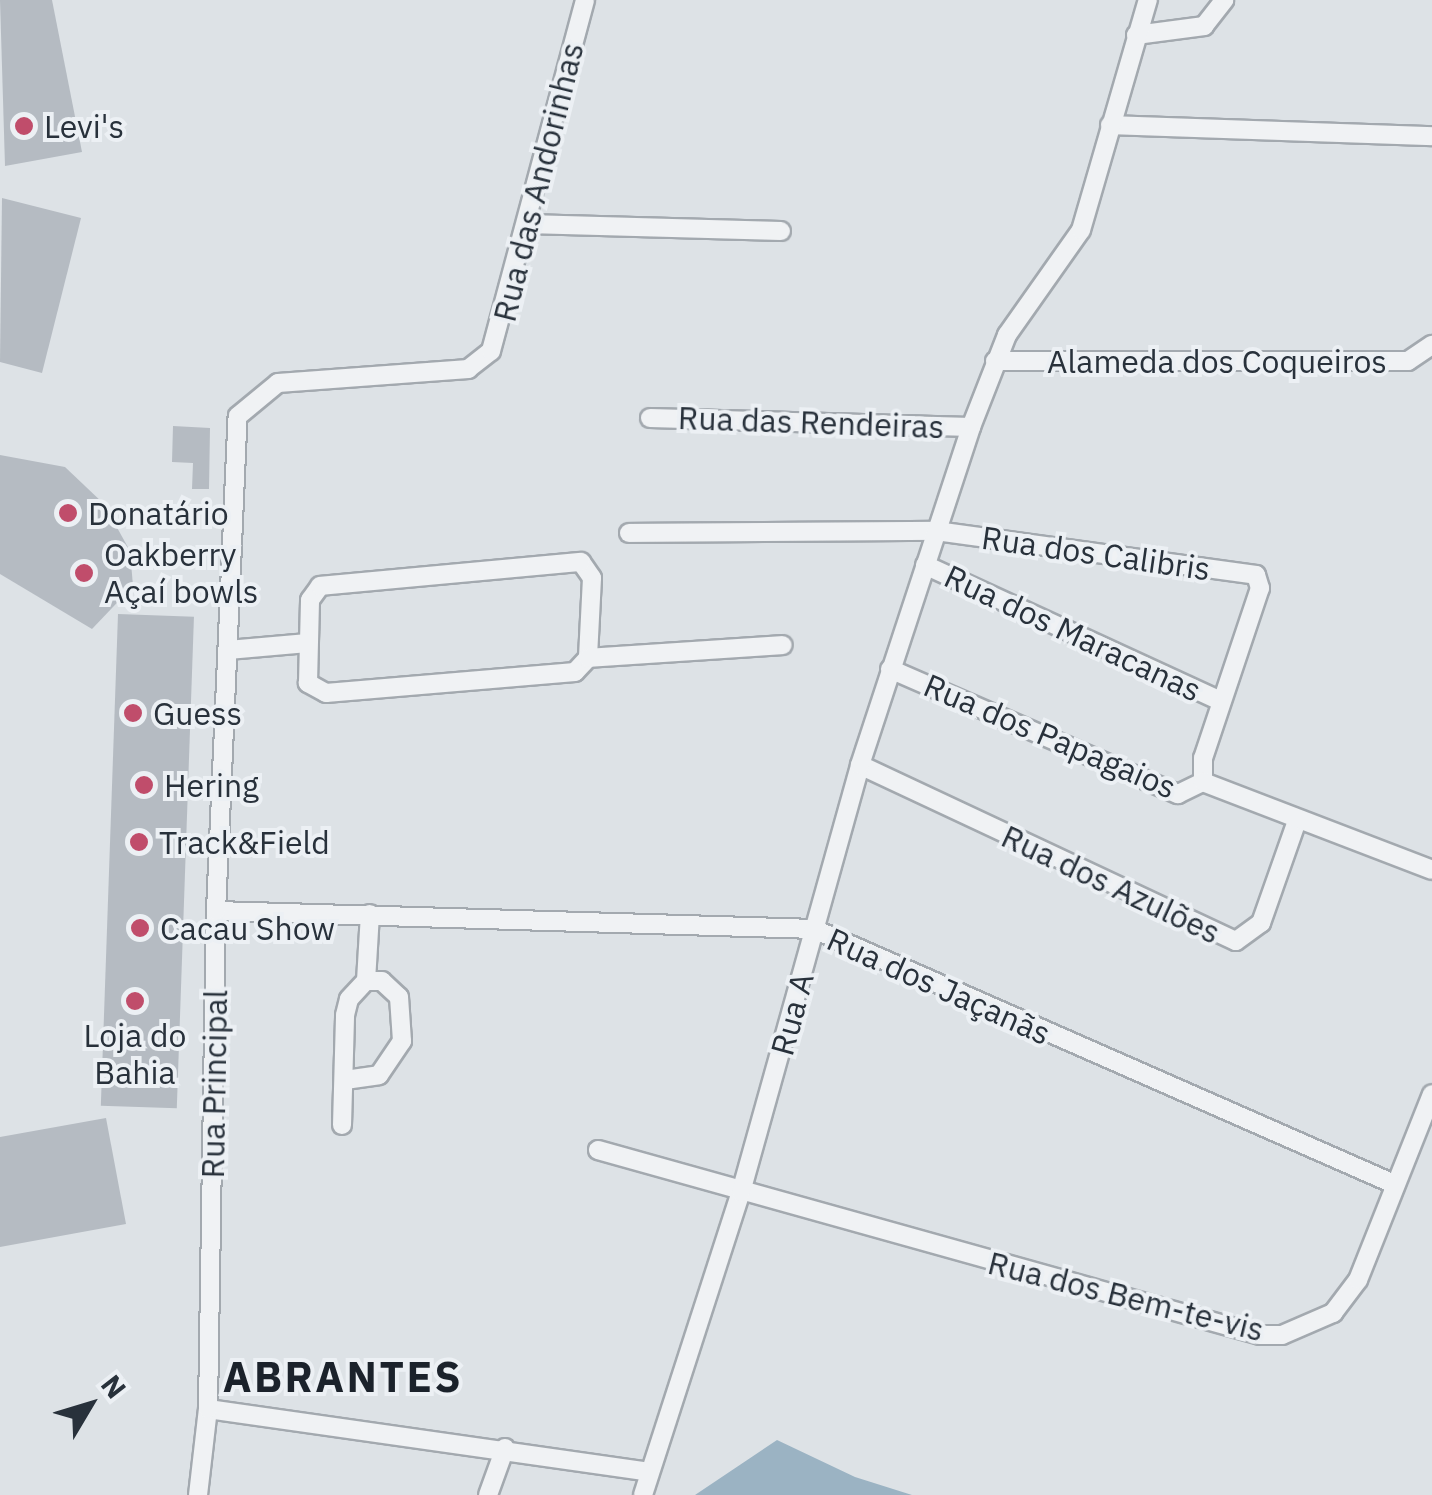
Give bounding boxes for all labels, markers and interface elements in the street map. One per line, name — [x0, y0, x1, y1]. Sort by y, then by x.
street label: Rua das Andorinhas — [485, 39, 591, 325]
place label: Levi's — [44, 107, 124, 145]
marker: Levi's — [13, 115, 35, 137]
street label: Alameda dos Coqueiros — [1047, 342, 1387, 380]
street label: Rua das Rendeiras — [677, 398, 945, 446]
place label: Donatário — [88, 494, 229, 532]
marker: Donatário — [57, 502, 79, 524]
street label: Rua dos Calibris — [979, 518, 1213, 588]
place label: Oakberry Açaí bowls — [104, 536, 258, 611]
street label: Rua dos Maracanas — [939, 557, 1207, 709]
marker: Oakberry Açaí bowls — [73, 562, 95, 584]
street label: Rua dos Papagaios — [918, 666, 1182, 806]
place label: Guess — [153, 694, 242, 732]
marker: Guess — [122, 702, 144, 724]
place label: Hering — [164, 766, 259, 804]
marker: Hering — [133, 774, 155, 796]
street label: Rua dos Azulões — [996, 817, 1226, 951]
place label: Track&Field — [159, 823, 330, 861]
marker: Track&Field — [128, 831, 150, 853]
place label: Cacau Show — [160, 909, 335, 947]
marker: Cacau Show — [129, 917, 151, 939]
street label: Rua dos Jaçanãs — [821, 920, 1057, 1052]
street label: Rua A — [763, 969, 821, 1059]
street label: Rua Principal — [193, 989, 235, 1179]
marker: Loja do Bahia — [124, 990, 146, 1012]
place label: Loja do Bahia — [84, 1017, 186, 1092]
street label: Rua dos Bem-te-vis — [984, 1243, 1268, 1349]
district label: ABRANTES — [223, 1352, 463, 1402]
north arrow — [40, 1355, 140, 1455]
text: N — [93, 1367, 135, 1406]

